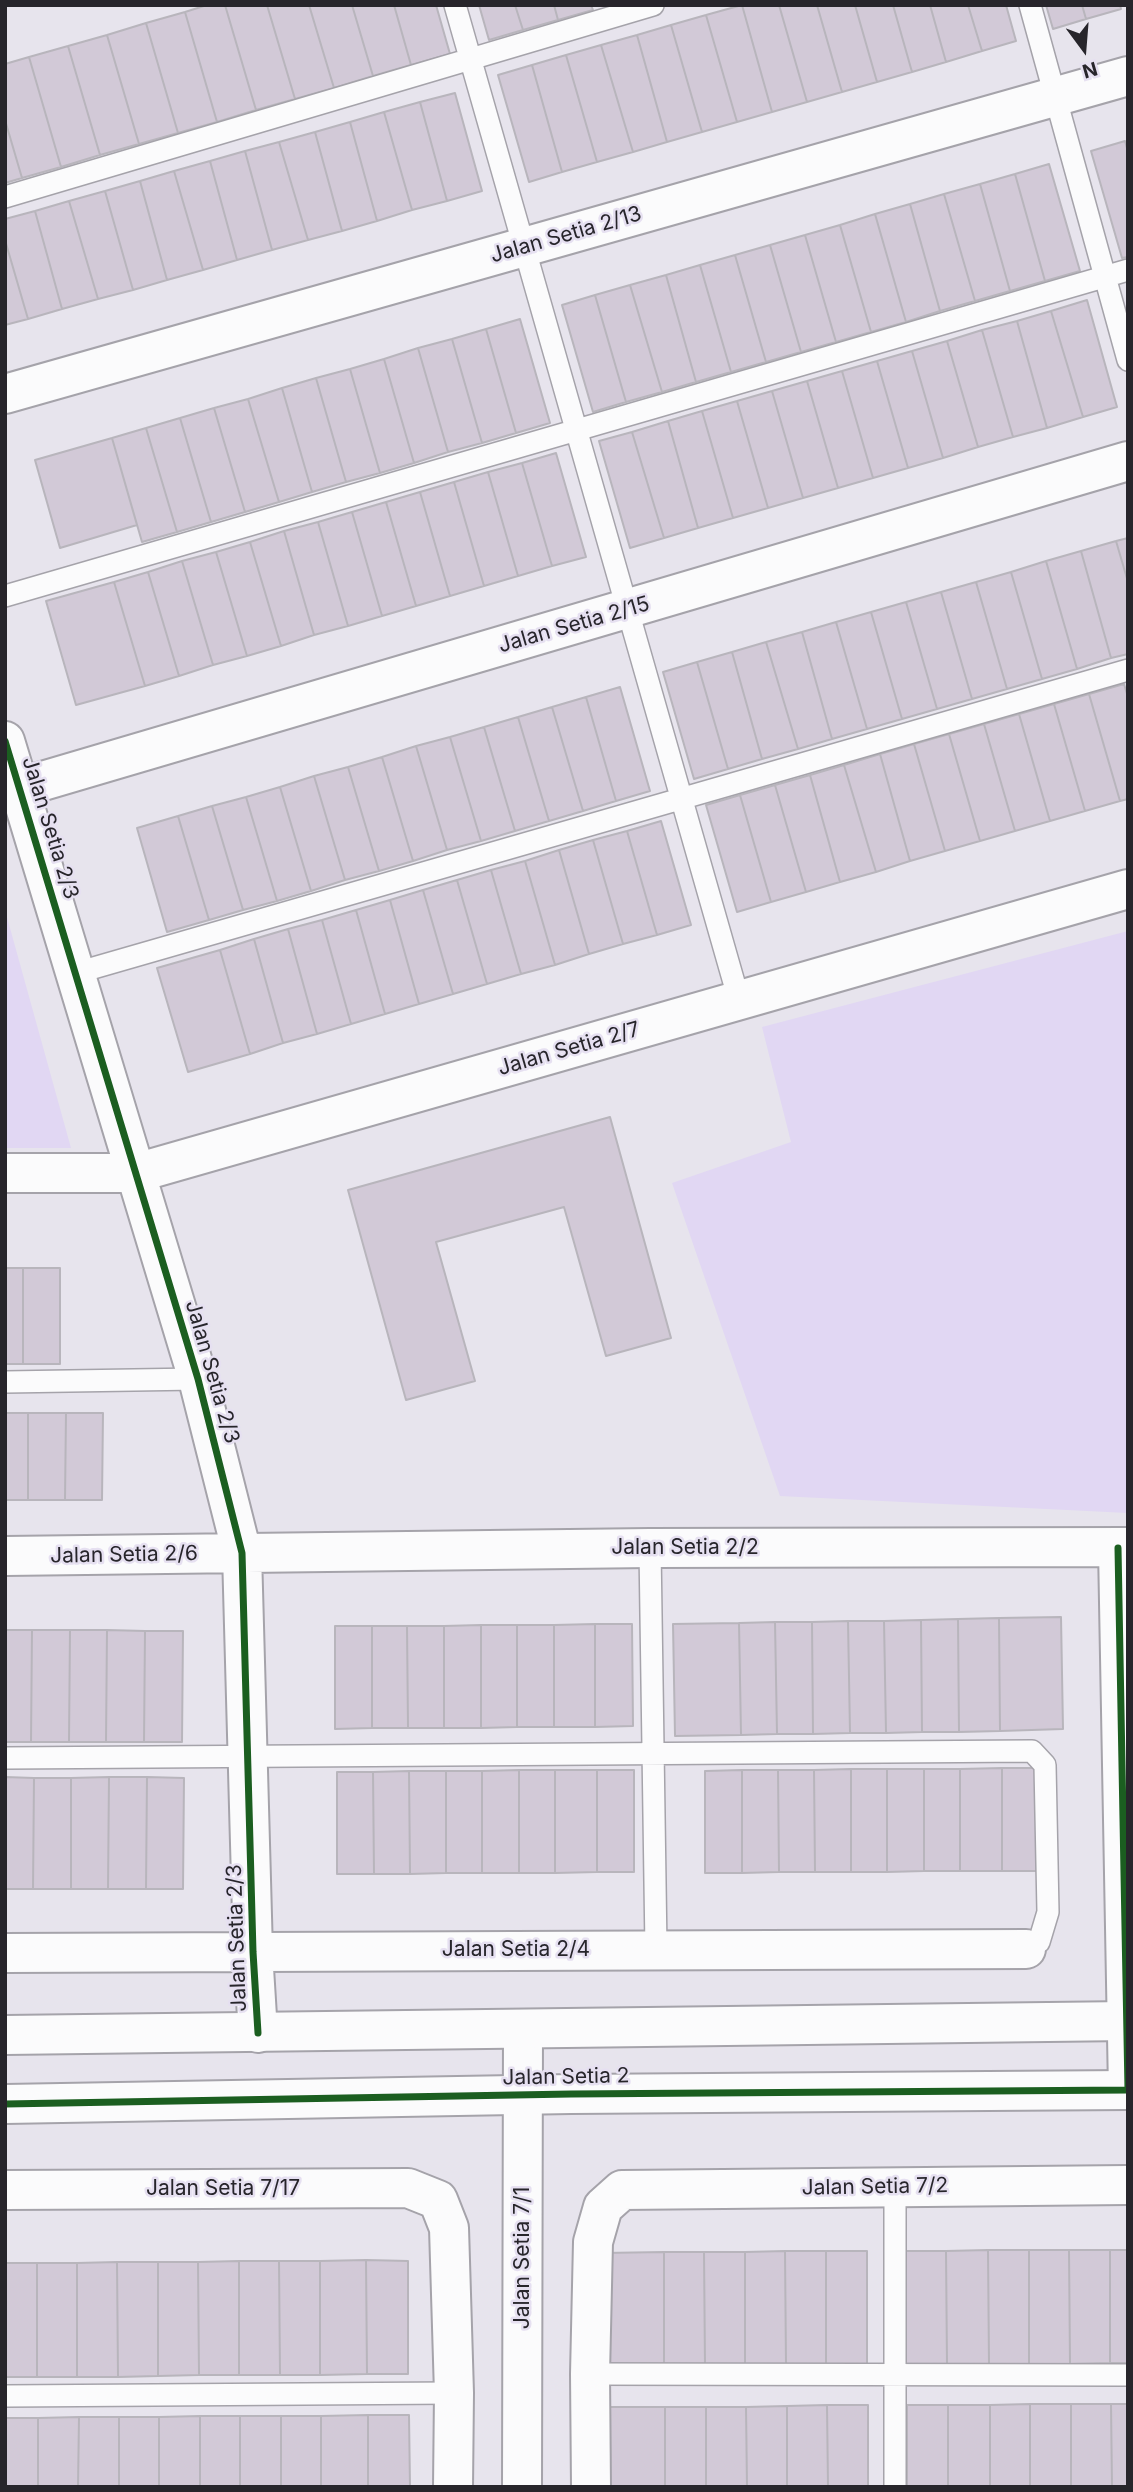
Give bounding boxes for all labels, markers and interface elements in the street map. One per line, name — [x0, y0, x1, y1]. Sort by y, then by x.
north arrow — [1049, 14, 1119, 84]
text: N — [1080, 57, 1100, 83]
street label: Jalan Setia 2/13 — [487, 201, 645, 269]
street label: Jalan Setia 2/15 — [496, 591, 652, 659]
street label: Jalan Setia 2/3 — [16, 754, 84, 902]
street label: Jalan Setia 2/7 — [495, 1017, 643, 1081]
street label: Jalan Setia 2/3 — [180, 1298, 244, 1446]
street label: Jalan Setia 2/2 — [611, 1535, 759, 1561]
street label: Jalan Setia 2/6 — [50, 1541, 198, 1569]
street label: Jalan Setia 2/3 — [222, 1864, 252, 2012]
street label: Jalan Setia 2/4 — [442, 1937, 590, 1963]
street label: Jalan Setia 2 — [502, 2063, 630, 2091]
street label: Jalan Setia 7/2 — [801, 2173, 949, 2201]
street label: Jalan Setia 7/17 — [146, 2176, 300, 2202]
street label: Jalan Setia 7/1 — [510, 2187, 536, 2329]

